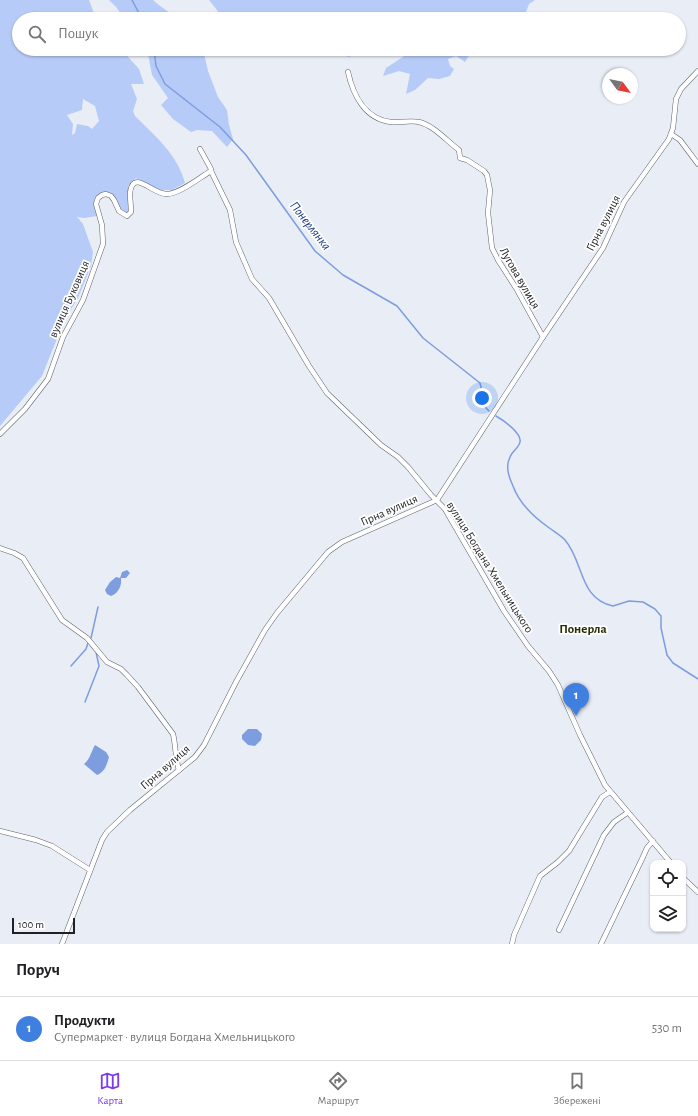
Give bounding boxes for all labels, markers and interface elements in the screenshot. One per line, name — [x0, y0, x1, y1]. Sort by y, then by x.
search box — [12, 12, 686, 56]
icon: search — [26, 23, 48, 45]
text: Пошук — [58, 26, 98, 41]
north arrow — [602, 68, 638, 104]
street label: Гірна вулиця — [584, 193, 623, 253]
water label: Понерлянка — [287, 199, 333, 253]
street label: Лугова вулиця — [497, 245, 542, 311]
street label: вулиця Буковиця — [47, 259, 92, 340]
your location — [472, 388, 492, 408]
street label: Гірна вулиця — [359, 492, 420, 529]
street label: вулиця Богдана Хмельницького — [444, 499, 536, 635]
district label: Понерла — [559, 623, 607, 636]
pin: 1 — [563, 683, 589, 716]
street label: Гірна вулиця — [138, 742, 193, 792]
map controls — [650, 860, 686, 932]
button: locate — [650, 860, 686, 896]
button: layers — [650, 896, 686, 932]
scale bar — [12, 916, 75, 935]
text: 100 m — [18, 919, 44, 930]
text: Поруч — [16, 961, 60, 978]
text: Продукти — [54, 1013, 115, 1028]
text: 1 — [27, 1022, 31, 1035]
text: 530 m — [652, 1022, 682, 1035]
text: Супермаркет · вулиця Богдана Хмельницького — [54, 1031, 295, 1044]
tab: Карта — [97, 1070, 123, 1107]
tab: Маршрут — [318, 1070, 359, 1107]
tab: Збережені — [553, 1070, 601, 1107]

